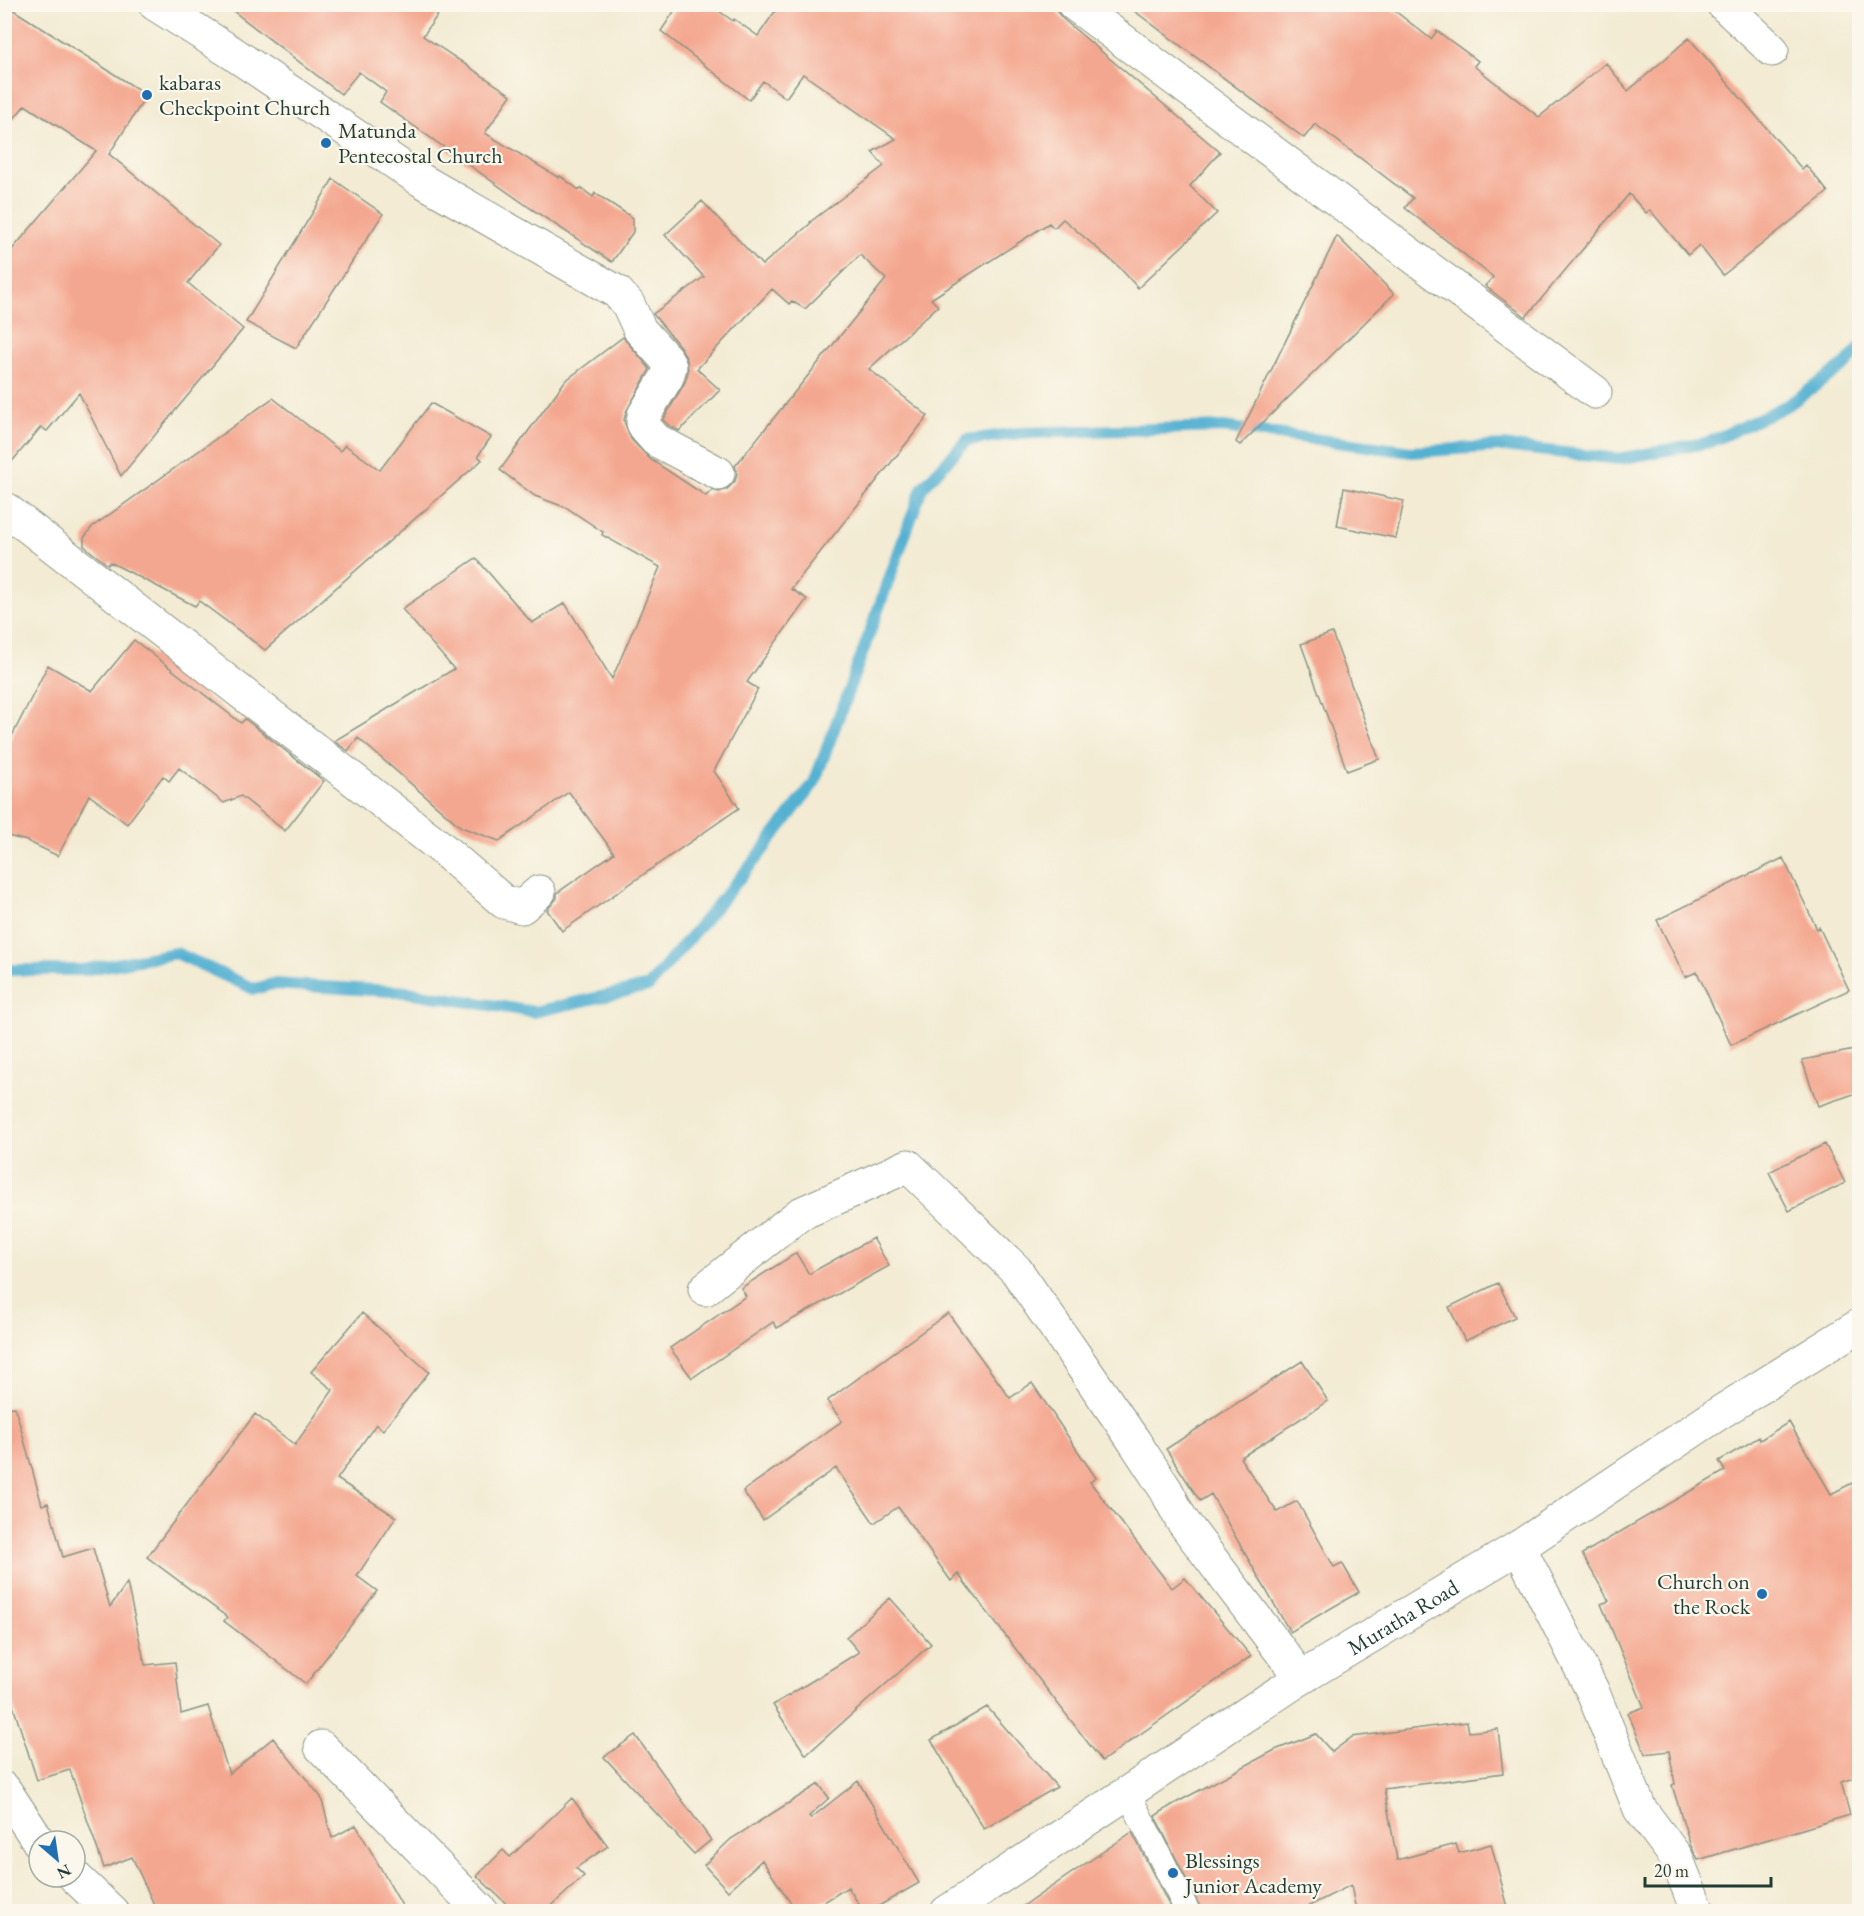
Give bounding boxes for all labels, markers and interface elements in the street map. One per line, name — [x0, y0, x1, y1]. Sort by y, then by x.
place label: kabaras Checkpoint Church — [159, 68, 330, 122]
marker: kabaras Checkpoint Church — [140, 88, 154, 102]
place label: Matunda Pentecostal Church — [338, 116, 503, 170]
marker: Matunda Pentecostal Church — [319, 136, 333, 150]
place label: Church on the Rock — [1657, 1567, 1751, 1621]
street label: Muratha Road — [1342, 1572, 1465, 1662]
marker: Church on the Rock — [1755, 1587, 1769, 1601]
north arrow — [27, 1829, 87, 1889]
place label: Blessings Junior Academy — [1183, 1846, 1322, 1900]
scale bar — [1645, 1850, 1771, 1888]
text: N — [53, 1859, 75, 1884]
text: 20 m — [1654, 1859, 1689, 1882]
marker: Blessings Junior Academy — [1166, 1866, 1180, 1880]

